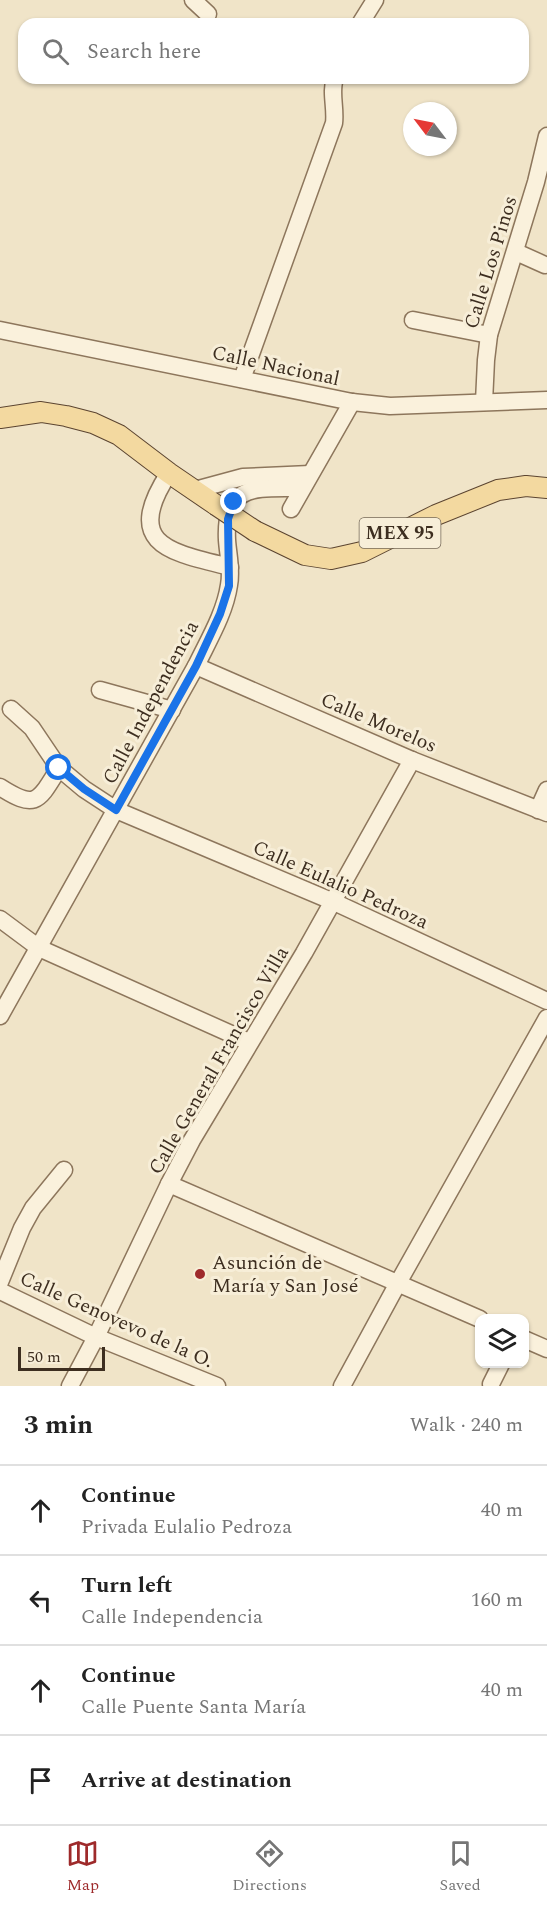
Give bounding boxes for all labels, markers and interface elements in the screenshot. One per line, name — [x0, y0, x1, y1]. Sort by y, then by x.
search box — [18, 18, 529, 84]
icon: search — [39, 35, 72, 68]
text: Search here — [87, 35, 201, 68]
north arrow — [403, 102, 457, 156]
street label: Calle Los Pinos — [456, 192, 525, 333]
street label: Calle Nacional — [209, 338, 342, 394]
route end — [220, 488, 246, 514]
road number: MEX 95 — [360, 518, 440, 548]
street label: Calle Independencia — [95, 615, 207, 790]
street label: Calle Morelos — [316, 685, 441, 761]
route start — [45, 754, 71, 780]
street label: Calle Eulalio Pedroza — [248, 833, 433, 937]
street label: Calle General Francisco Villa — [141, 940, 297, 1180]
place label: Asunción de María y San José — [212, 1248, 359, 1301]
street label: Calle Genovevo de la O. — [15, 1264, 218, 1376]
marker: Asunción de María y San José — [193, 1267, 207, 1281]
map controls — [475, 1314, 529, 1368]
button: layers — [475, 1314, 529, 1368]
scale bar — [18, 1344, 105, 1372]
text: 50 m — [27, 1345, 61, 1369]
text: 3 min — [24, 1405, 93, 1445]
text: Walk · 240 m — [410, 1410, 523, 1440]
text: Continue — [81, 1479, 176, 1512]
icon: ahead — [24, 1494, 57, 1527]
text: 40 m — [481, 1495, 523, 1525]
text: Privada Eulalio Pedroza — [81, 1512, 292, 1542]
text: Turn left — [81, 1569, 173, 1602]
icon: left — [24, 1584, 57, 1617]
text: 160 m — [471, 1585, 523, 1615]
text: Calle Independencia — [81, 1602, 263, 1632]
text: Continue — [81, 1659, 176, 1692]
icon: ahead — [24, 1674, 57, 1707]
text: 40 m — [481, 1675, 523, 1705]
text: Calle Puente Santa María — [81, 1692, 306, 1722]
icon: arrive — [24, 1764, 57, 1797]
text: Arrive at destination — [81, 1764, 292, 1797]
tab: Map — [66, 1837, 99, 1897]
tab: Directions — [232, 1837, 307, 1897]
tab: Saved — [440, 1837, 481, 1897]

